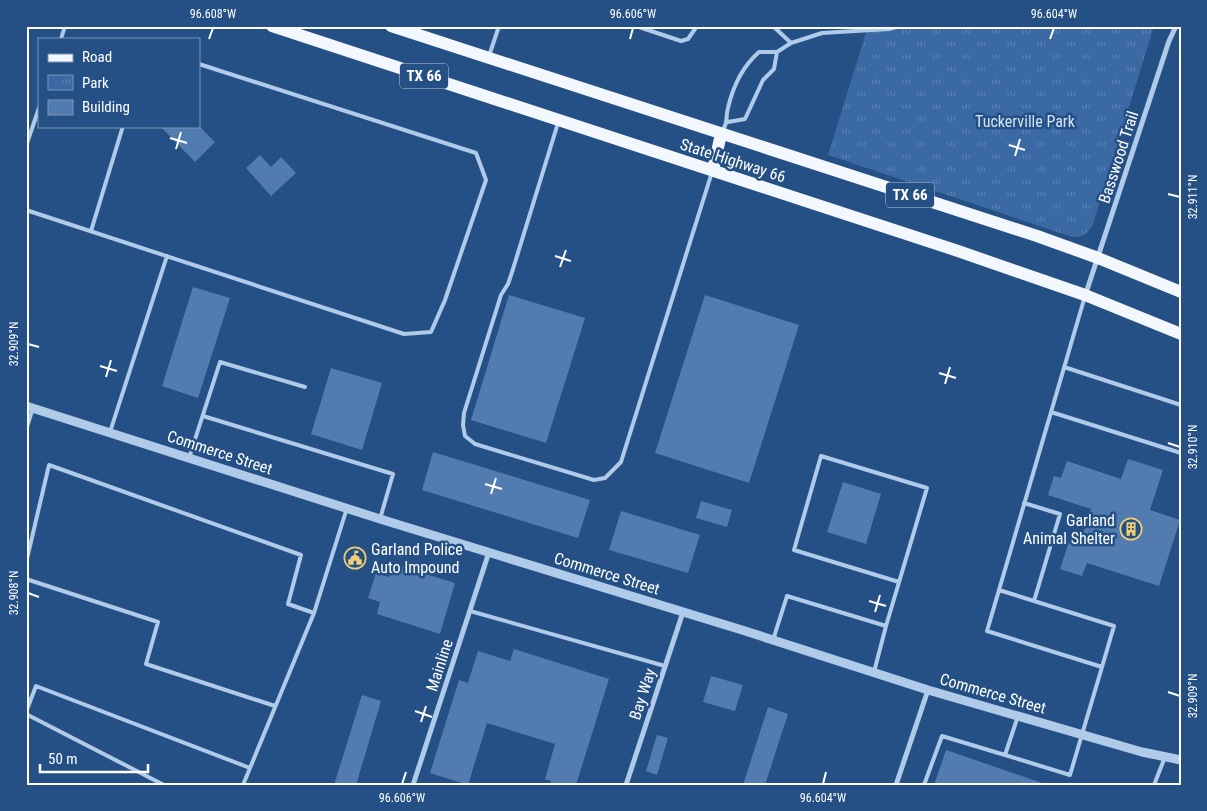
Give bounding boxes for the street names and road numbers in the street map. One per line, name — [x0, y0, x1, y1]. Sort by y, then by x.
road number: TX 66 — [400, 64, 448, 88]
street label: Basswood Trail — [1095, 109, 1142, 206]
street label: State Highway 66 — [678, 134, 788, 187]
road number: TX 66 — [886, 182, 934, 208]
street label: Commerce Street — [165, 427, 275, 479]
street label: Commerce Street — [552, 548, 662, 599]
street label: Mainline — [422, 637, 457, 694]
street label: Bay Way — [625, 666, 660, 722]
street label: Commerce Street — [938, 669, 1048, 718]

